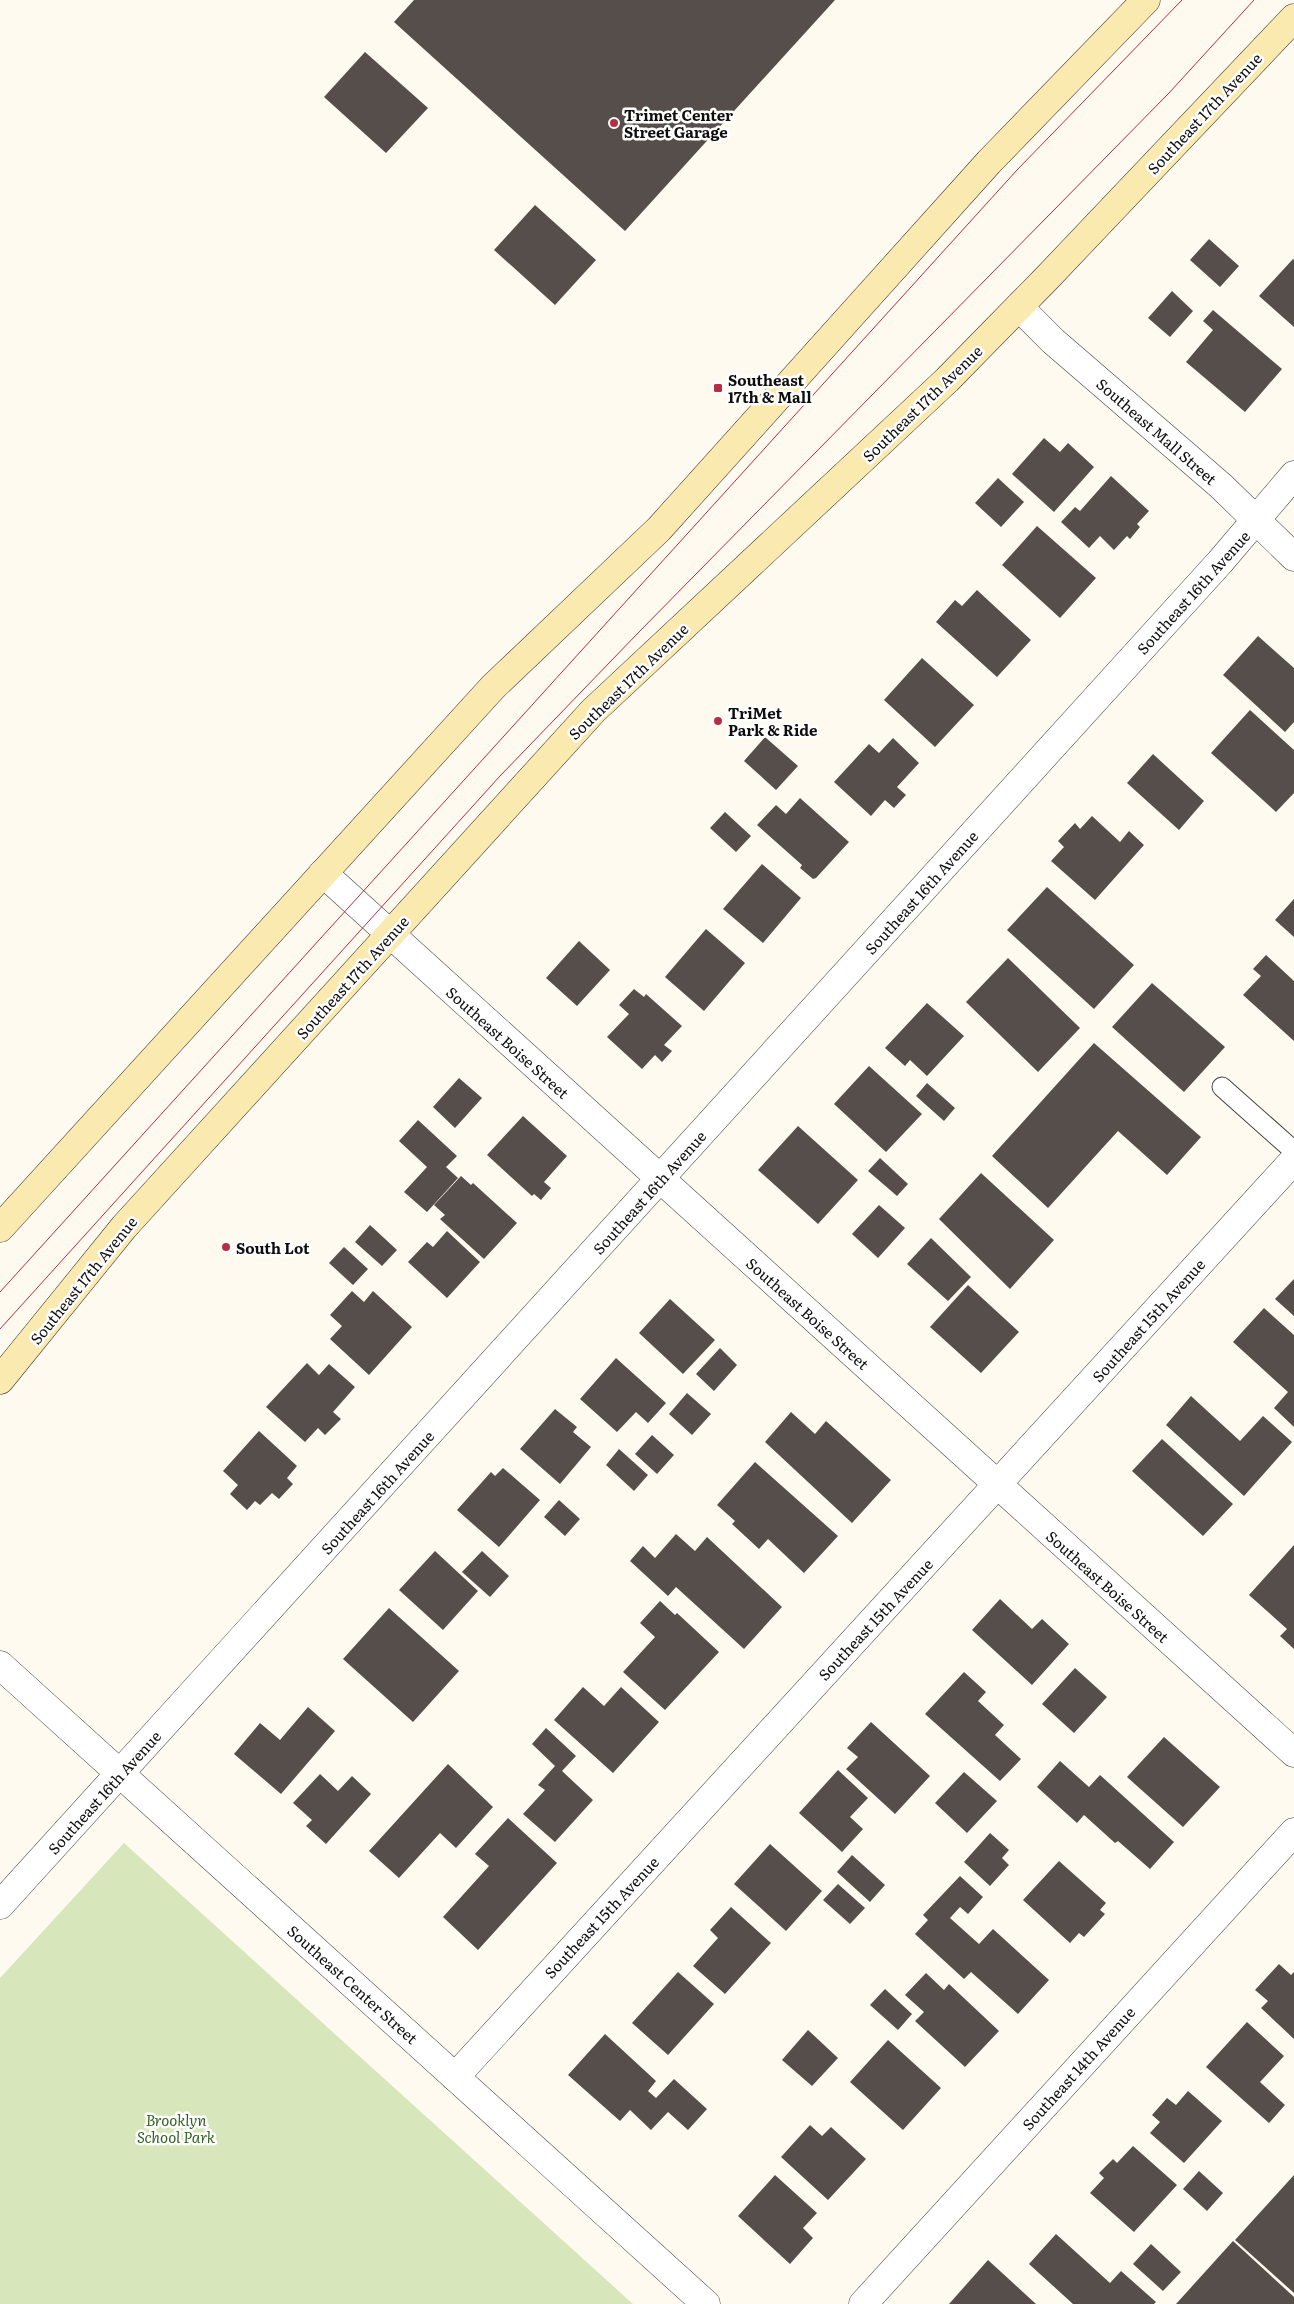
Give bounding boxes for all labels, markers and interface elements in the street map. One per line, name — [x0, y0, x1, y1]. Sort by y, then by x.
street label: Southeast 17th Avenue — [1141, 47, 1267, 179]
place label: Trimet Center Street Garage — [624, 103, 733, 143]
marker: Trimet Center Street Garage — [608, 117, 620, 129]
street label: Southeast 17th Avenue — [857, 339, 987, 466]
place label: Southeast 17th & Mall — [728, 368, 812, 408]
street label: Southeast Mall Street — [1092, 372, 1222, 490]
marker: Southeast 17th & Mall — [712, 382, 724, 394]
street label: Southeast 16th Avenue — [1131, 525, 1255, 659]
street label: Southeast 17th Avenue — [563, 617, 693, 744]
place label: TriMet Park & Ride — [728, 701, 818, 741]
marker: TriMet Park & Ride — [712, 715, 724, 727]
street label: Southeast 16th Avenue — [859, 825, 983, 959]
street label: Southeast 17th Avenue — [290, 910, 414, 1044]
street label: Southeast Boise Street — [442, 981, 574, 1103]
street label: Southeast 16th Avenue — [587, 1125, 711, 1259]
street label: Southeast 17th Avenue — [24, 1211, 142, 1349]
place label: South Lot — [236, 1236, 310, 1259]
marker: South Lot — [220, 1241, 232, 1253]
street label: Southeast Boise Street — [742, 1252, 874, 1374]
street label: Southeast 15th Avenue — [1086, 1253, 1210, 1387]
street label: Southeast 16th Avenue — [315, 1425, 439, 1559]
street label: Southeast Boise Street — [1042, 1525, 1174, 1647]
street label: Southeast 15th Avenue — [812, 1553, 938, 1685]
street label: Southeast 16th Avenue — [42, 1725, 166, 1859]
street label: Southeast 15th Avenue — [538, 1851, 664, 1983]
street label: Southeast Center Street — [283, 1919, 423, 2049]
street label: Southeast 14th Avenue — [1016, 2001, 1140, 2135]
park label: Brooklyn School Park — [137, 2108, 216, 2148]

